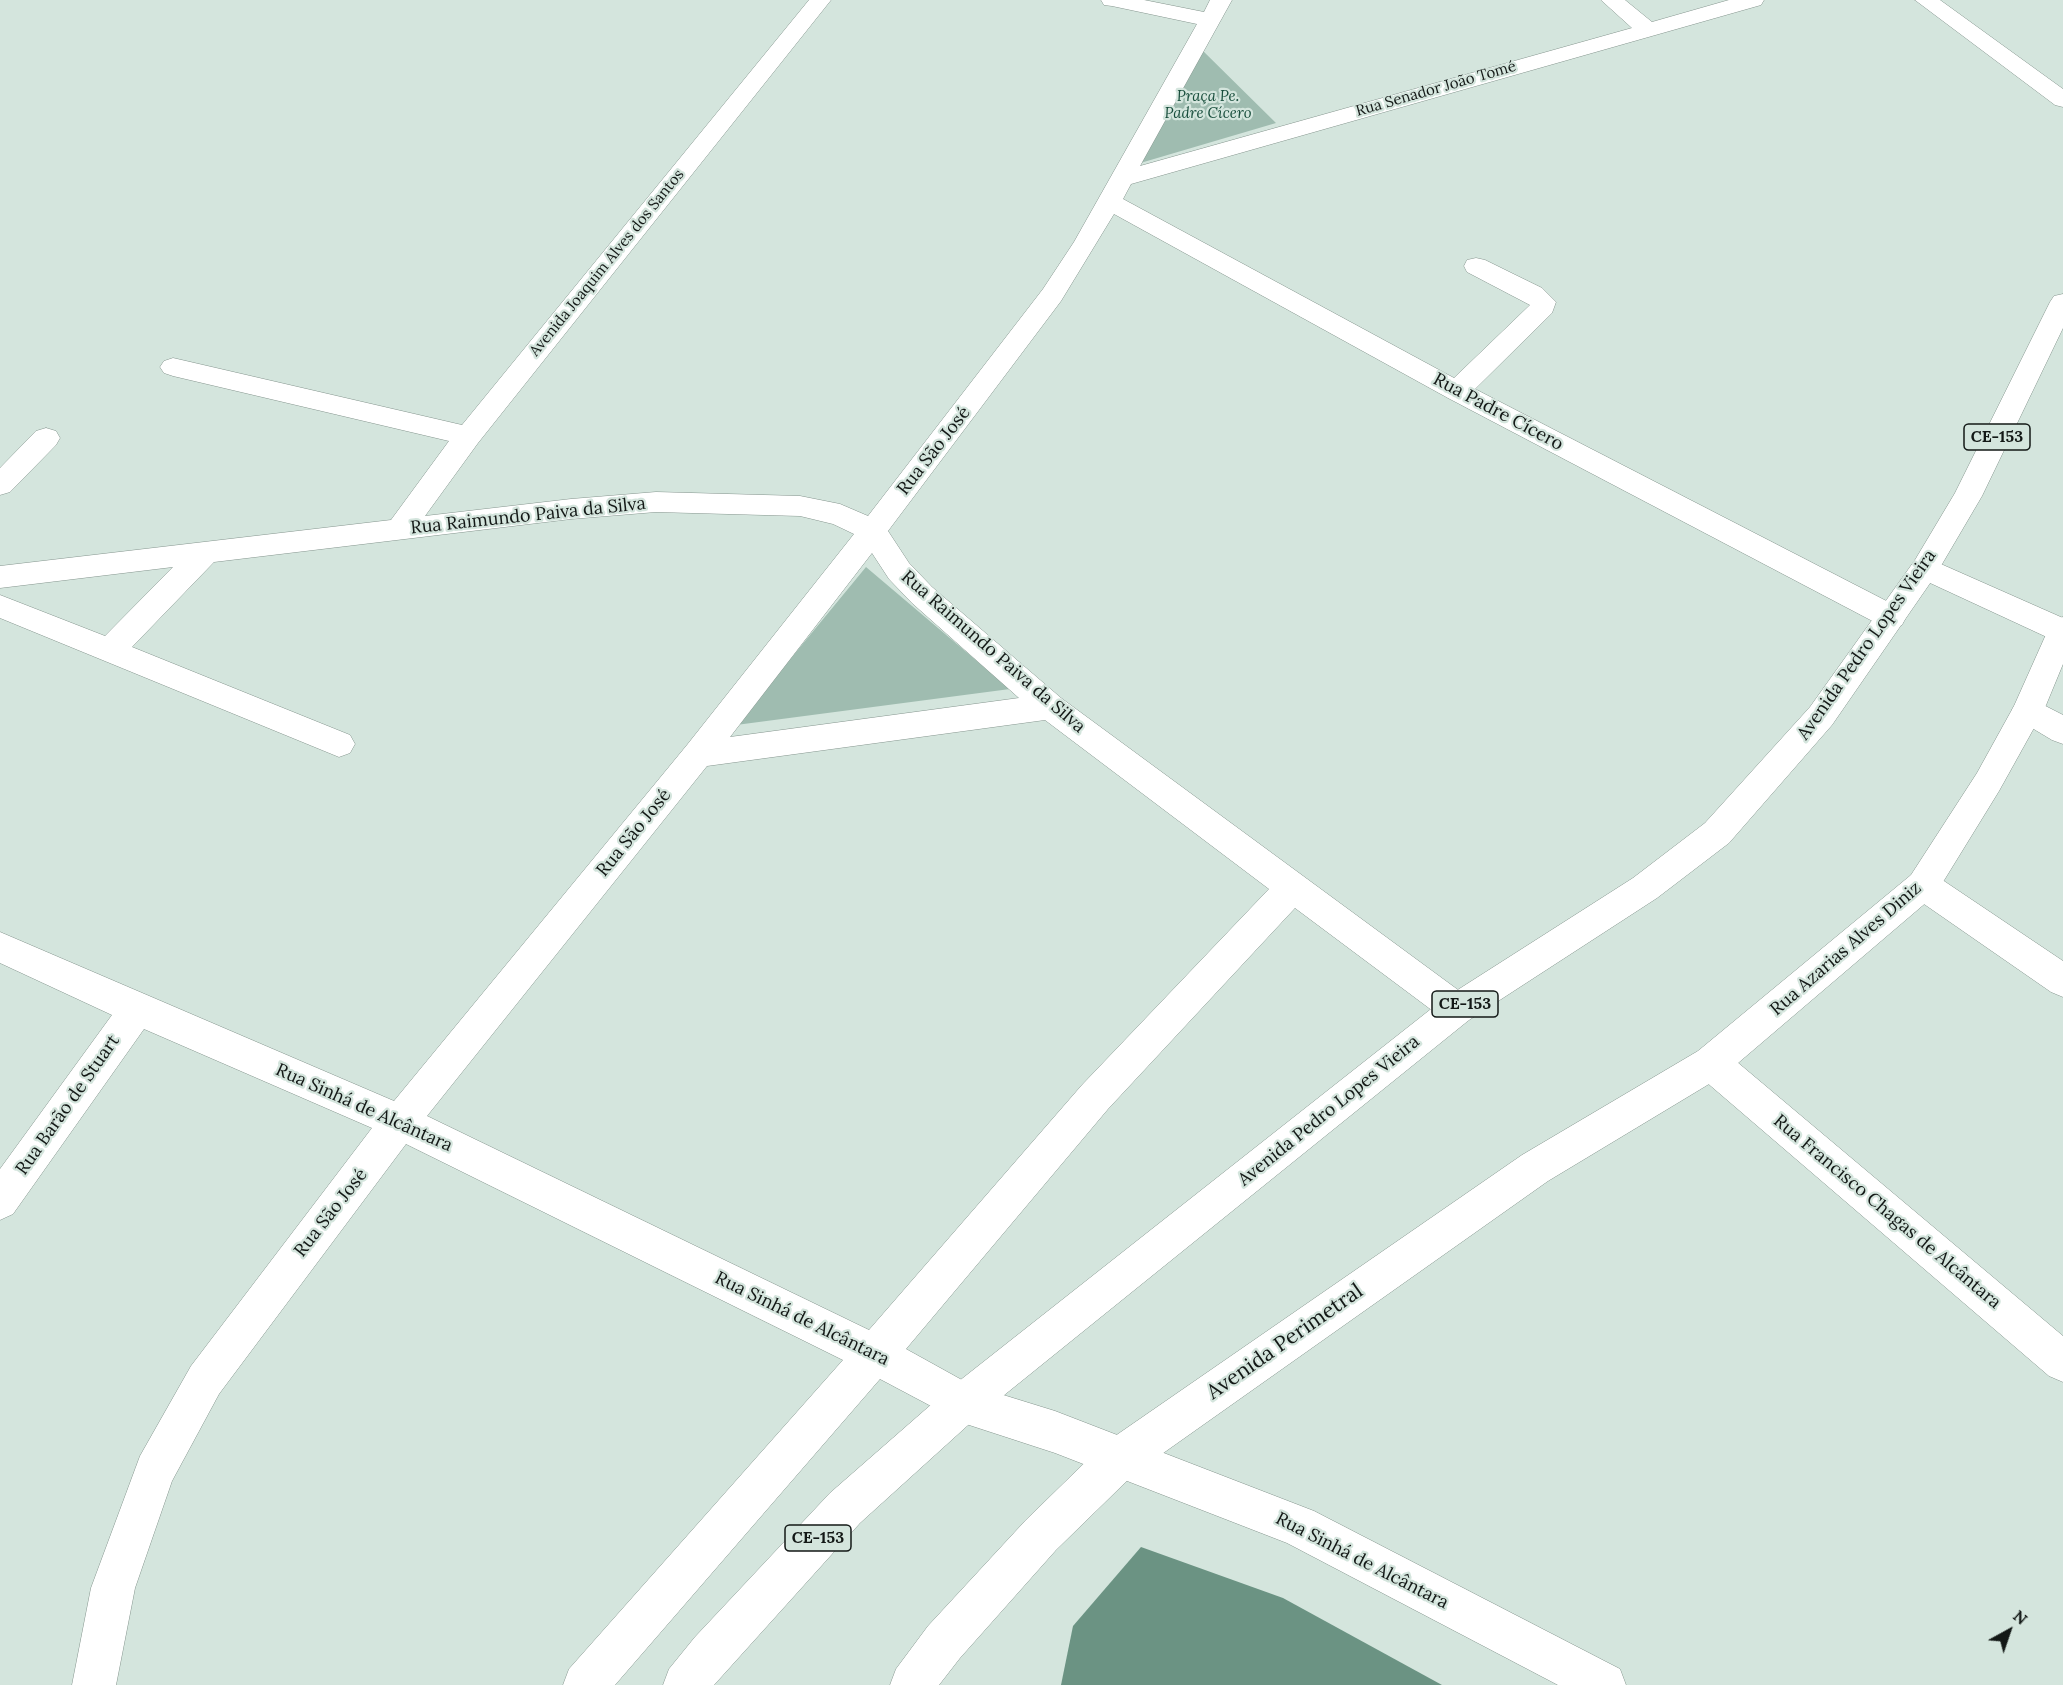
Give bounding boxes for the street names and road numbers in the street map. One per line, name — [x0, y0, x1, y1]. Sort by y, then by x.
street label: Rua Senador João Tomé — [1354, 58, 1518, 120]
street label: Avenida Joaquim Alves dos Santos — [526, 166, 688, 360]
street label: Rua Padre Cícero — [1429, 369, 1567, 455]
street label: Rua São José — [893, 403, 975, 499]
road number: CE-153 — [1964, 424, 2030, 450]
street label: Rua Raimundo Paiva da Silva — [409, 493, 647, 539]
street label: Avenida Pedro Lopes Vieira — [1793, 546, 1941, 744]
street label: Rua Raimundo Paiva da Silva — [897, 566, 1089, 738]
street label: Rua São José — [592, 785, 676, 881]
street label: Rua Azarias Alves Diniz — [1766, 877, 1926, 1021]
road number: CE-153 — [1432, 991, 1498, 1017]
street label: Rua Barão de Stuart — [12, 1031, 124, 1179]
street label: Avenida Pedro Lopes Vieira — [1234, 1031, 1424, 1191]
street label: Rua Sinhá de Alcântara — [272, 1059, 456, 1157]
street label: Rua Francisco Chagas de Alcântara — [1769, 1110, 2005, 1314]
street label: Rua São José — [290, 1165, 372, 1261]
street label: Rua Sinhá de Alcântara — [711, 1267, 893, 1371]
street label: Avenida Perimetral — [1202, 1279, 1368, 1405]
street label: Rua Sinhá de Alcântara — [1272, 1508, 1452, 1614]
road number: CE-153 — [785, 1525, 851, 1551]

